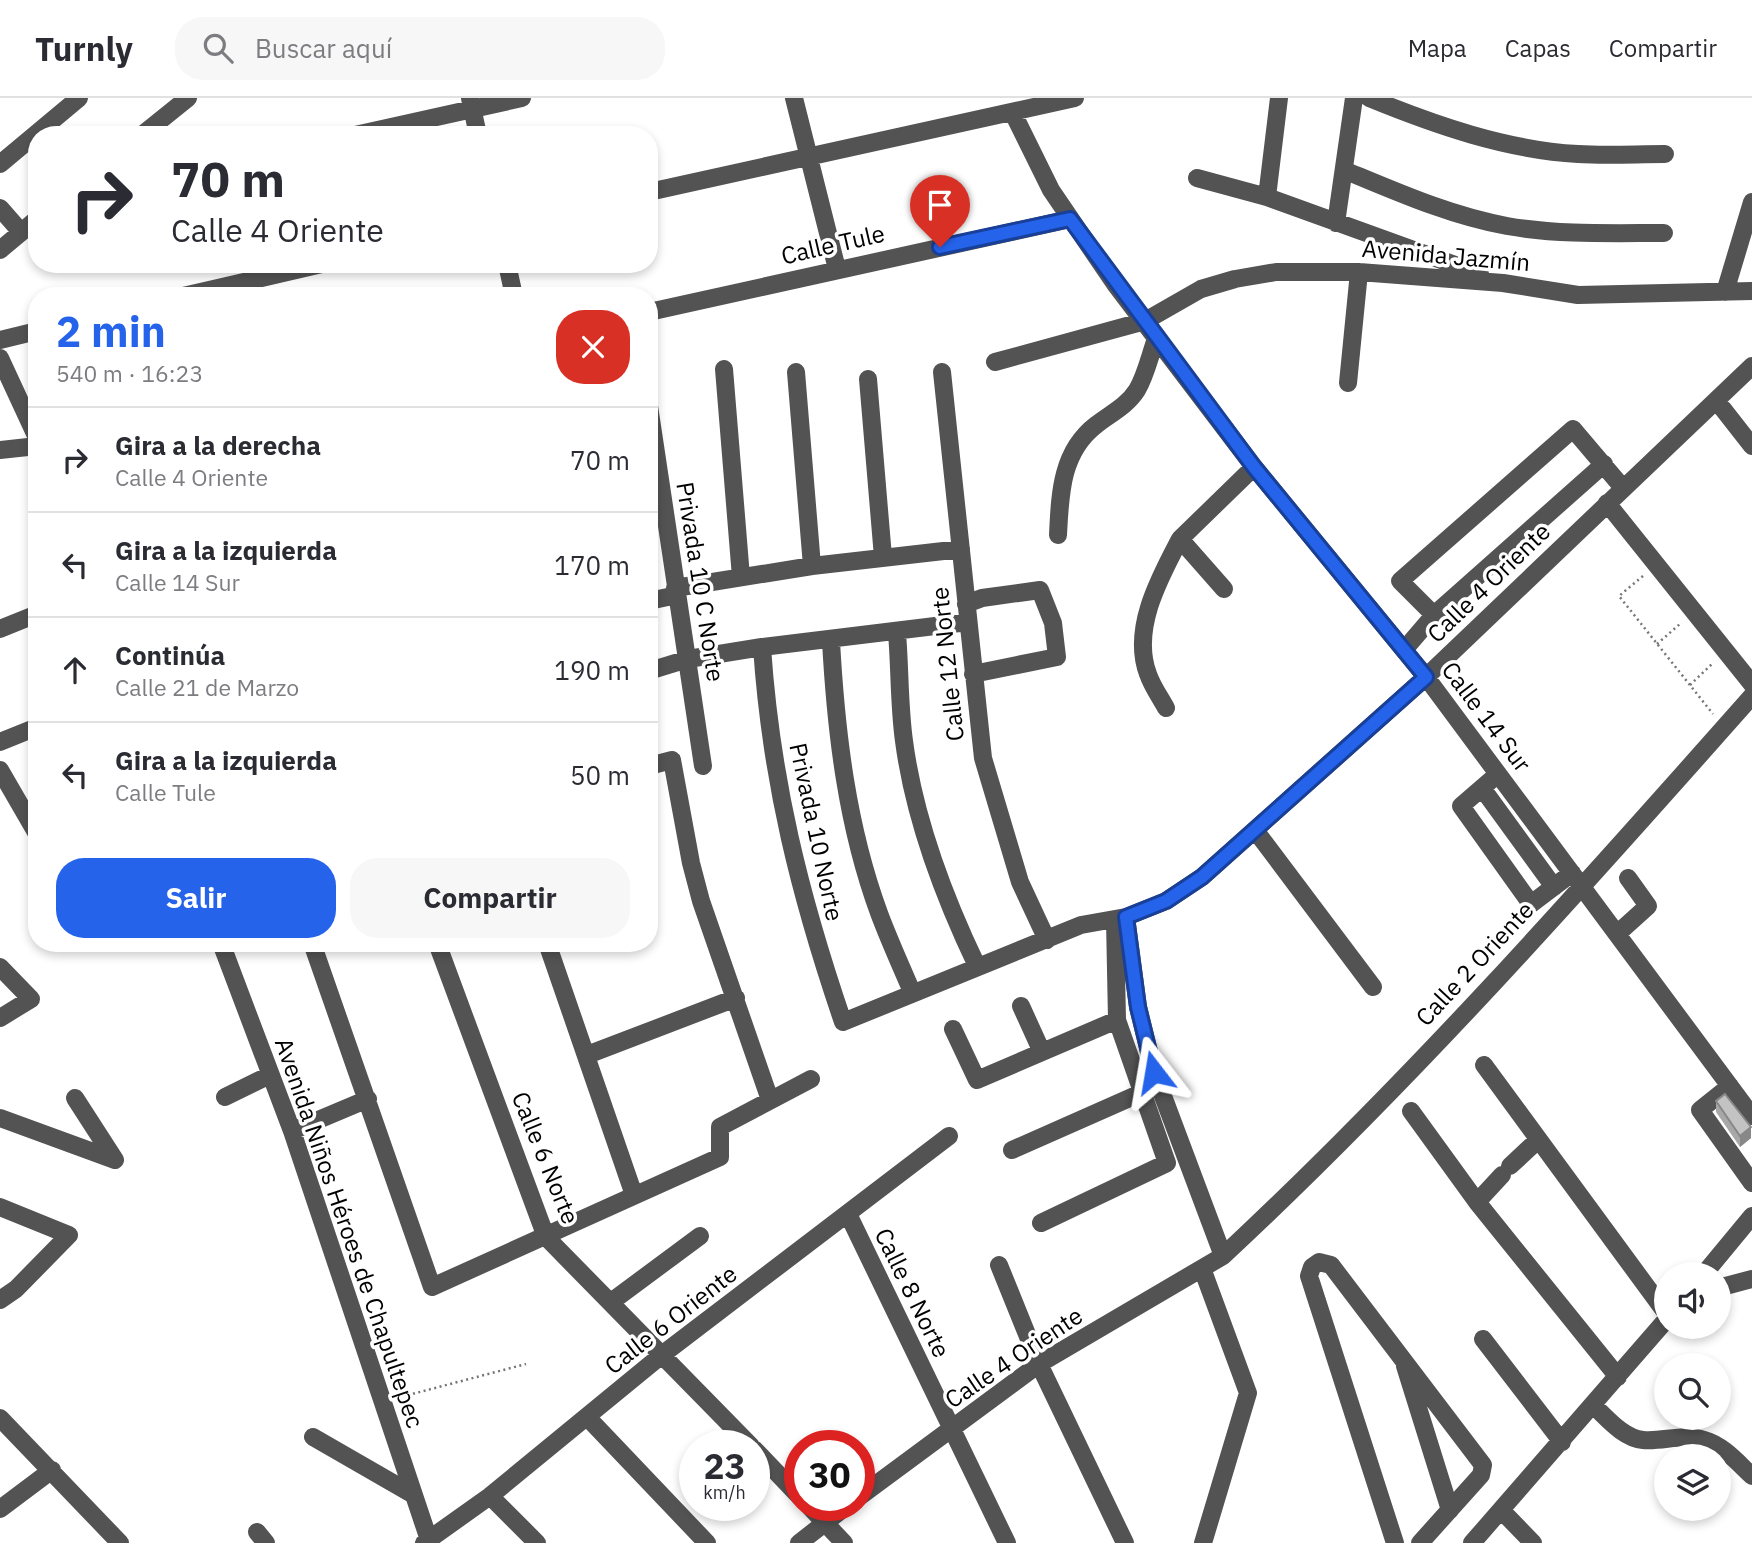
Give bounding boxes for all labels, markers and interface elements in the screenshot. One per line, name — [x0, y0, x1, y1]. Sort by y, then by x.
search box — [175, 17, 665, 80]
text: Turnly — [35, 27, 133, 70]
icon: search — [199, 29, 237, 67]
text: Buscar aquí — [255, 31, 392, 65]
text: Mapa — [1408, 32, 1467, 64]
text: Capas — [1505, 32, 1571, 64]
text: Compartir — [1609, 32, 1717, 64]
text: 70 m — [171, 147, 285, 210]
icon: right — [56, 154, 147, 245]
pin — [910, 175, 970, 247]
icon: arrive — [921, 186, 959, 224]
text: Calle 4 Oriente — [171, 209, 384, 251]
street label: Calle Tule — [778, 217, 888, 271]
street label: Avenida Jazmín — [1361, 232, 1531, 278]
text: 2 min — [56, 304, 166, 359]
button: close — [556, 310, 630, 384]
text: 540 m · 16:23 — [56, 358, 203, 388]
text: Gira a la derecha — [115, 428, 321, 462]
icon: right — [56, 441, 94, 479]
text: 70 m — [570, 443, 630, 477]
text: Calle 4 Oriente — [115, 462, 268, 492]
street label: Privada 10 C Norte — [669, 480, 733, 684]
street label: Calle 4 Oriente — [1420, 515, 1557, 649]
text: Gira a la izquierda — [115, 533, 337, 567]
icon: left — [56, 546, 94, 584]
text: 170 m — [554, 548, 630, 582]
text: Calle 14 Sur — [115, 567, 240, 597]
street label: Calle 12 Norte — [923, 585, 971, 743]
text: Continúa — [115, 638, 225, 672]
icon: ahead — [56, 651, 94, 689]
text: 190 m — [554, 653, 630, 687]
street label: Calle 14 Sur — [1435, 655, 1539, 778]
text: Calle 21 de Marzo — [115, 672, 299, 702]
street label: Privada 10 Norte — [782, 740, 851, 924]
text: Gira a la izquierda — [115, 743, 337, 777]
icon: left — [56, 756, 94, 794]
text: 50 m — [570, 758, 630, 792]
text: Calle Tule — [115, 777, 216, 807]
button: Salir — [56, 858, 336, 938]
button: Compartir — [350, 858, 630, 938]
street label: Calle 2 Oriente — [1408, 894, 1540, 1033]
street label: Avenida Niños Héroes de Chapultepec — [268, 1033, 432, 1432]
position arrow — [1117, 1035, 1191, 1109]
street label: Calle 6 Norte — [505, 1087, 587, 1229]
street label: Calle 8 Norte — [868, 1222, 958, 1363]
street label: Calle 6 Oriente — [598, 1257, 743, 1381]
map controls — [1654, 1262, 1731, 1521]
button: sound — [1654, 1262, 1731, 1339]
street label: Calle 4 Oriente — [938, 1299, 1089, 1415]
button: search — [1654, 1353, 1731, 1430]
speed limit sign: 30 — [784, 1430, 875, 1521]
text: 23 — [703, 1443, 746, 1489]
button: layers — [1654, 1444, 1731, 1521]
text: km/h — [703, 1481, 746, 1504]

